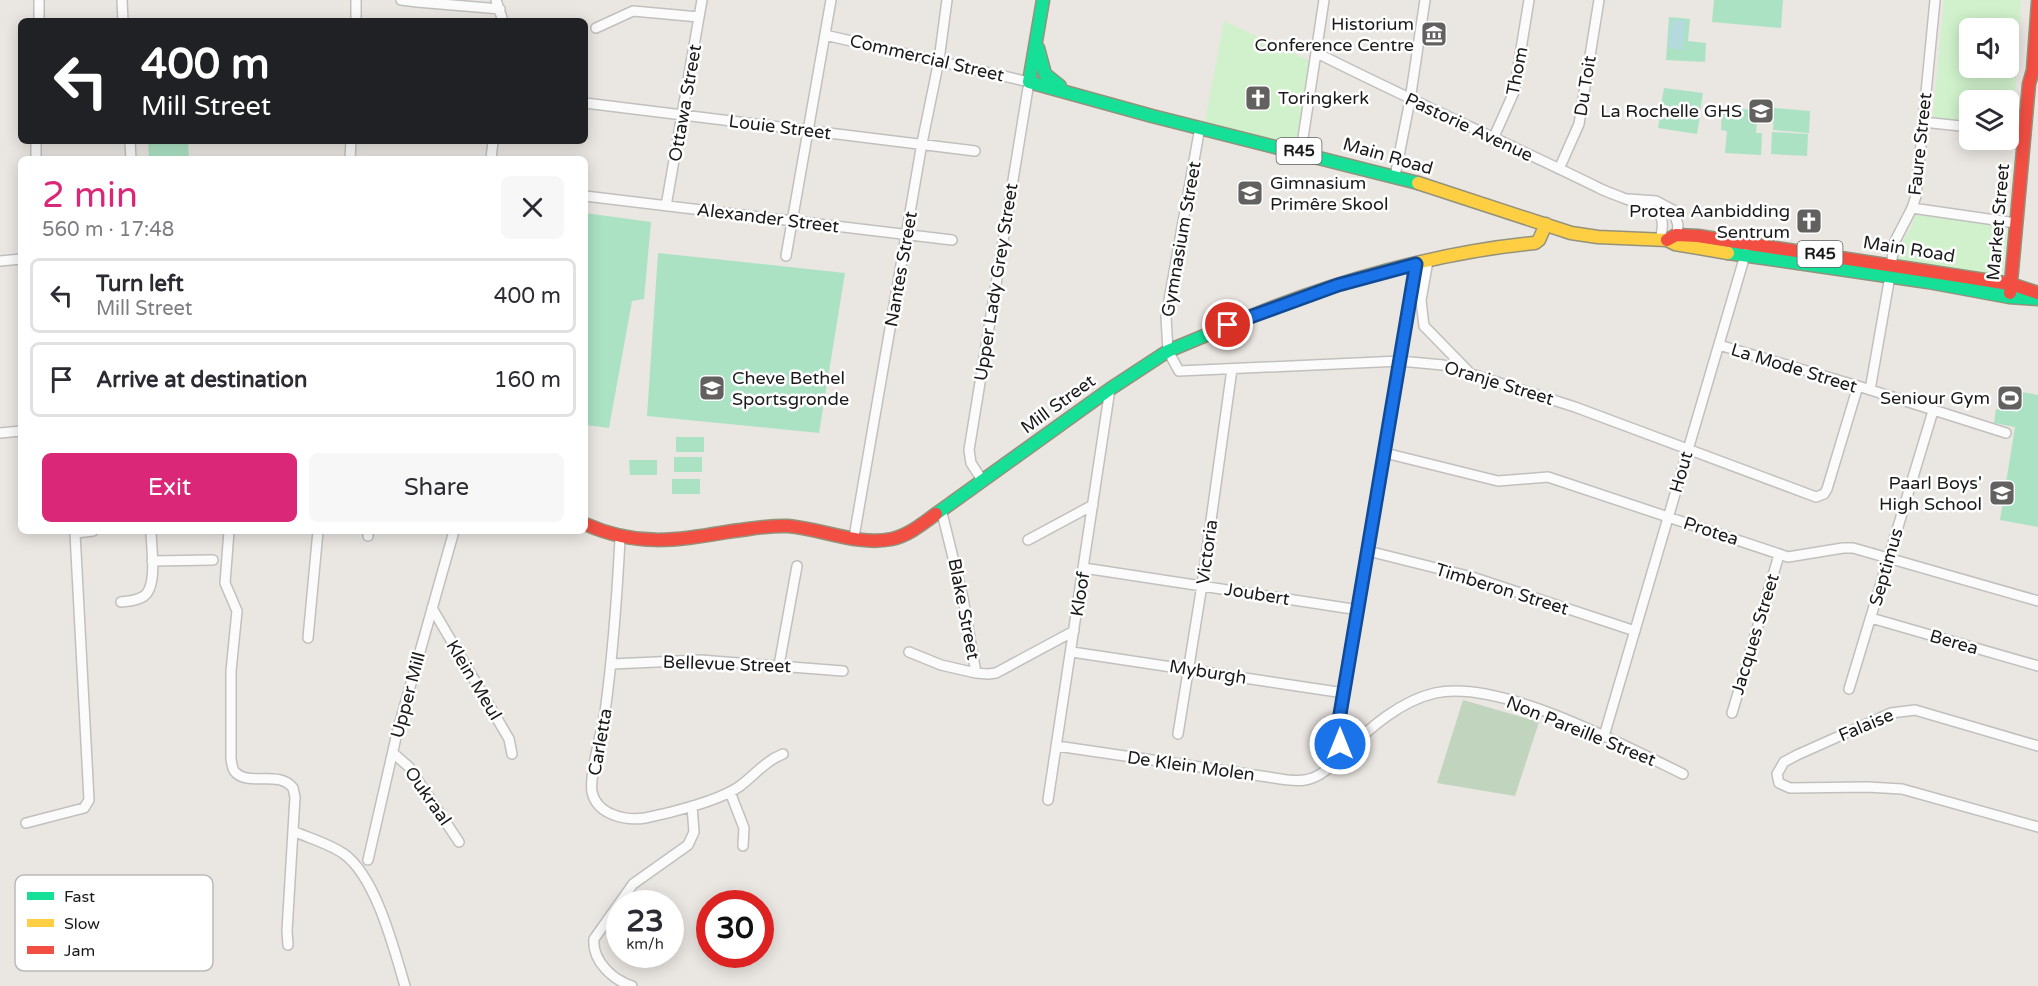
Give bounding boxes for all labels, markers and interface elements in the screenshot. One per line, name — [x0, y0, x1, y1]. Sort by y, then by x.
place label: Historium Conference Centre — [1255, 13, 1414, 56]
map controls — [1959, 18, 2019, 150]
button: sound — [1959, 18, 2019, 78]
museum icon: Historium Conference Centre — [1419, 19, 1449, 49]
street label: Commercial Street — [848, 30, 1006, 86]
text: 400 m — [141, 39, 270, 90]
icon: left — [42, 42, 120, 120]
street label: Ottawa Street — [664, 43, 706, 163]
street label: Thom — [1501, 45, 1533, 97]
street label: Du Toit — [1569, 54, 1601, 118]
church icon: Toringkerk — [1243, 83, 1273, 113]
place label: Toringkerk — [1278, 87, 1369, 109]
street label: Pastorie Avenue — [1402, 88, 1536, 166]
text: Mill Street — [141, 90, 271, 123]
button: layers — [1959, 90, 2019, 150]
street label: Faure Street — [1904, 91, 1936, 197]
school or university icon: La Rochelle GHS — [1746, 96, 1776, 126]
place label: La Rochelle GHS — [1600, 100, 1742, 122]
street label: Louie Street — [728, 110, 833, 144]
street label: Main Road — [1340, 133, 1436, 179]
road number: R45 — [1276, 138, 1322, 164]
street label: Gymnasium Street — [1156, 159, 1206, 319]
street label: Market Street — [1982, 163, 2014, 281]
place label: Gimnasium Primêre Skool — [1270, 172, 1389, 215]
text: 2 min — [42, 174, 138, 217]
button: close — [501, 176, 564, 239]
school or university icon: Gimnasium Primêre Skool — [1235, 178, 1265, 208]
street label: Upper Lady Grey Street — [969, 181, 1023, 383]
street label: Alexander Street — [696, 198, 841, 238]
place label: Protea Aanbidding Sentrum — [1629, 200, 1790, 243]
church icon: Protea Aanbidding Sentrum — [1794, 206, 1824, 236]
street label: Nantes Street — [880, 209, 922, 329]
text: 560 m · 17:48 — [42, 218, 174, 242]
street label: Main Road — [1861, 231, 1957, 267]
road number: R45 — [1798, 241, 1842, 267]
text: Turn left — [96, 271, 184, 297]
icon: left — [45, 279, 78, 312]
text: 400 m — [494, 283, 561, 309]
text: Mill Street — [96, 297, 192, 321]
pin — [1202, 299, 1253, 350]
icon: arrive — [1211, 308, 1244, 341]
street label: La Mode Street — [1728, 338, 1860, 398]
street label: Oranje Street — [1442, 356, 1557, 410]
icon: arrive — [45, 363, 78, 396]
text: Arrive at destination — [96, 367, 307, 393]
text: 160 m — [494, 367, 561, 393]
place label: Cheve Bethel Sportsgronde — [732, 367, 849, 410]
street label: Mill Street — [1016, 370, 1100, 438]
school or university icon: Cheve Bethel Sportsgronde — [697, 373, 727, 403]
sports icon: Seniour Gym — [1995, 383, 2025, 413]
place label: Seniour Gym — [1880, 387, 1990, 409]
street label: Hout — [1665, 449, 1697, 495]
button: Exit — [42, 453, 297, 522]
button: Share — [309, 453, 564, 522]
place label: Paarl Boys' High School — [1879, 472, 1982, 515]
school or university icon: Paarl Boys' High School — [1987, 478, 2017, 508]
street label: Protea — [1681, 512, 1741, 550]
street label: Victoria — [1192, 518, 1222, 586]
street label: Septimus — [1864, 526, 1908, 608]
street label: Blake Street — [943, 556, 985, 662]
street label: Timberon Street — [1433, 558, 1571, 620]
street label: Kloof — [1066, 570, 1094, 618]
street label: Jacques Street — [1726, 571, 1784, 697]
street label: Joubert — [1223, 578, 1291, 610]
street label: Berea — [1927, 625, 1981, 659]
street label: Klein Meul — [441, 636, 507, 724]
street label: Upper Mill — [386, 649, 430, 741]
street label: Bellevue Street — [662, 651, 792, 677]
street label: Myburgh — [1168, 655, 1248, 689]
street label: Non Pareille Street — [1503, 691, 1659, 771]
street label: Falaise — [1835, 704, 1897, 746]
street label: Carletta — [583, 707, 617, 777]
position arrow — [1308, 712, 1372, 776]
street label: De Klein Molen — [1126, 746, 1256, 786]
street label: Oukraal — [400, 762, 456, 830]
legend — [15, 875, 213, 971]
text: Fast — [64, 887, 95, 907]
speed limit sign: 30 — [696, 890, 774, 968]
text: 23 — [626, 903, 664, 940]
text: Slow — [64, 914, 100, 934]
text: km/h — [626, 935, 664, 953]
text: Jam — [64, 941, 95, 961]

